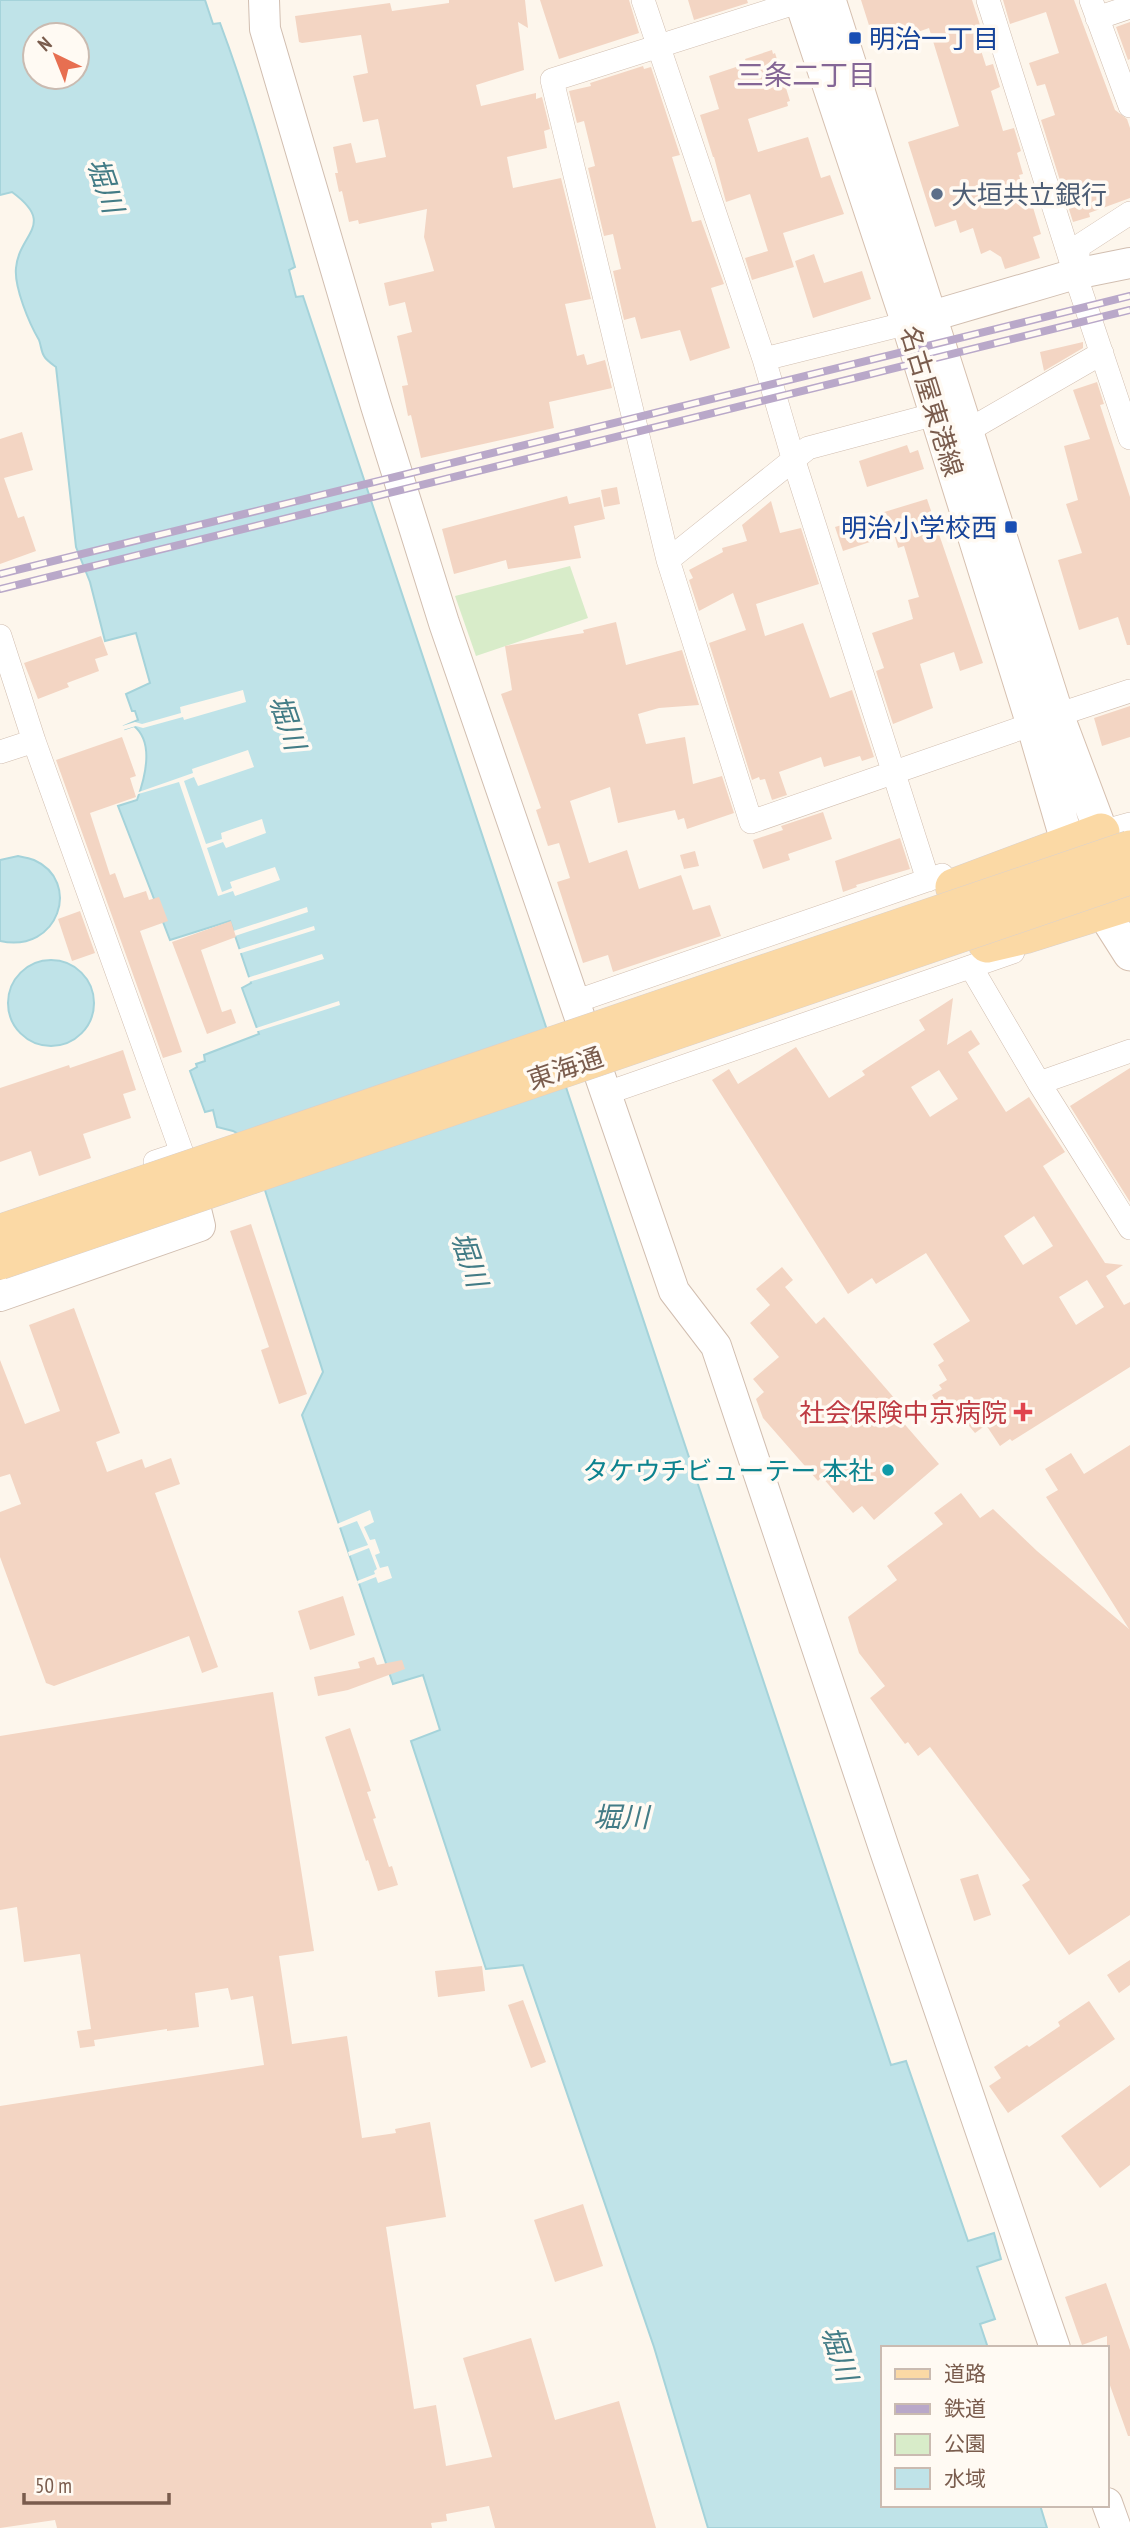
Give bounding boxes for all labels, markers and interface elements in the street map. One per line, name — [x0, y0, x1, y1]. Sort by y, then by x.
north arrow — [21, 21, 91, 91]
place label: 明治一丁目 — [869, 22, 999, 55]
marker: 明治一丁目 — [847, 30, 863, 46]
text: N — [32, 31, 56, 56]
district label: 三条二丁目 — [736, 56, 876, 93]
water label: 堀川 — [79, 152, 134, 220]
place label: 大垣共立銀行 — [951, 178, 1107, 211]
marker: 大垣共立銀行 — [929, 186, 945, 202]
street label: 名古屋東港線 — [893, 322, 971, 480]
place label: 明治小学校西 — [841, 511, 997, 544]
marker: 明治小学校西 — [1003, 519, 1019, 535]
water label: 堀川 — [261, 689, 316, 757]
street label: 東海通 — [523, 1040, 607, 1096]
water label: 堀川 — [443, 1226, 498, 1294]
place label: 社会保険中京病院 — [799, 1396, 1007, 1429]
marker: 社会保険中京病院 — [1013, 1402, 1033, 1422]
place label: タケウチビューテー 本社 — [582, 1454, 874, 1487]
marker: タケウチビューテー 本社 — [880, 1462, 896, 1478]
water label: 堀川 — [593, 1798, 652, 1835]
water label: 堀川 — [813, 2320, 868, 2388]
legend — [881, 2346, 1109, 2507]
text: 道路 — [944, 2360, 986, 2387]
text: 鉄道 — [944, 2395, 986, 2422]
text: 公園 — [944, 2430, 986, 2457]
scale bar — [24, 2462, 170, 2506]
text: 水域 — [944, 2465, 986, 2492]
text: 50 m — [35, 2472, 72, 2499]

